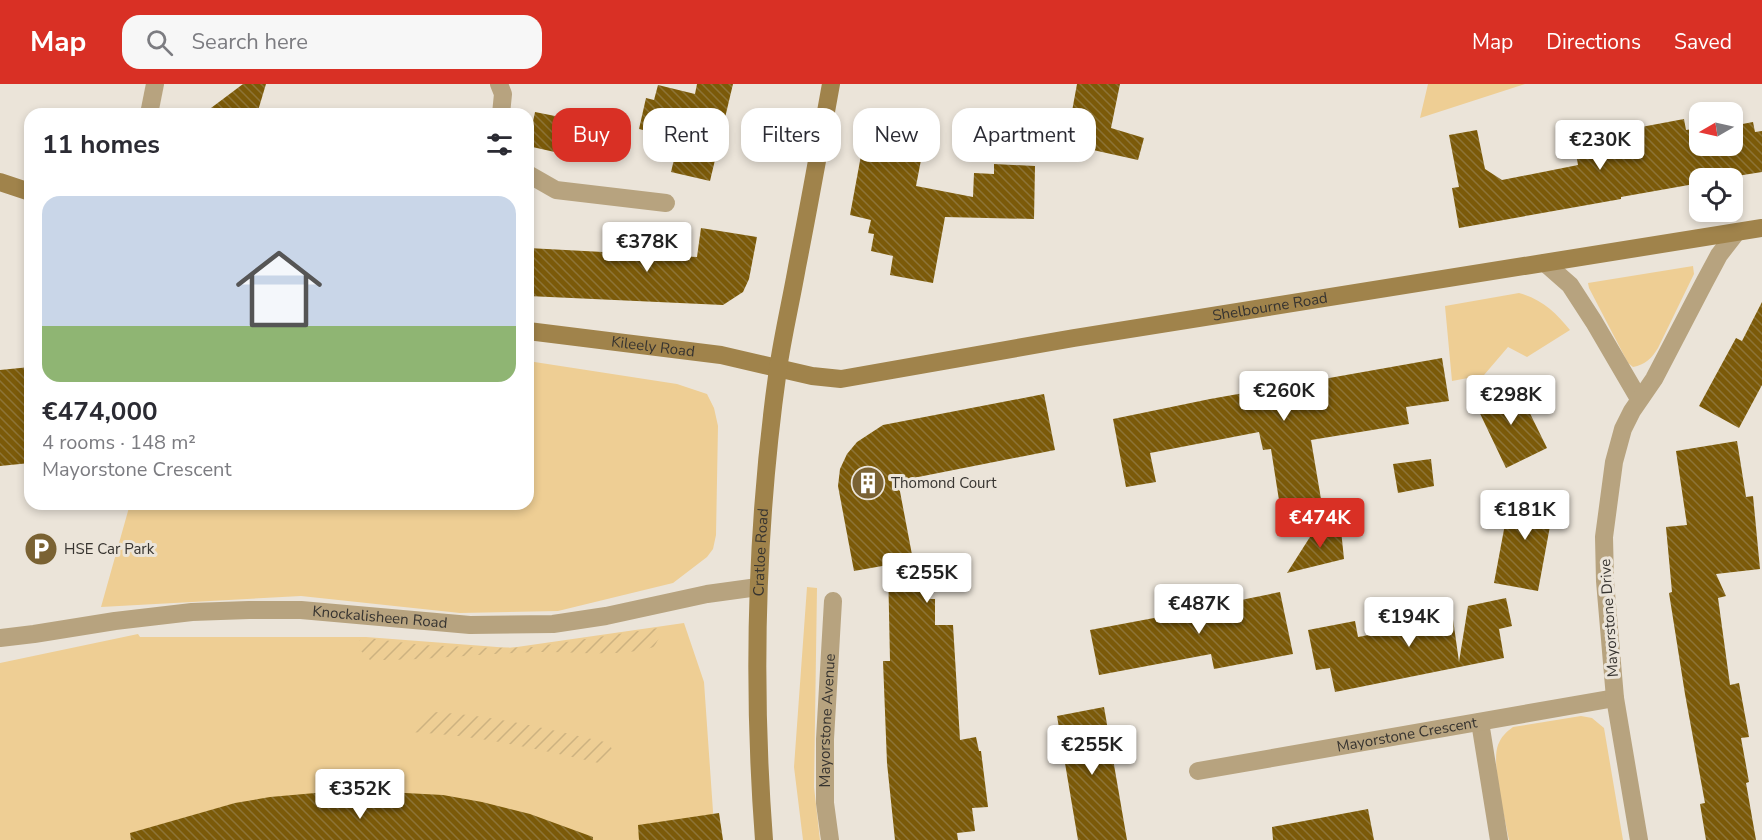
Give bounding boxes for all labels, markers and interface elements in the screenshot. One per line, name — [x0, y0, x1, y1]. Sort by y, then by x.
search box — [122, 15, 542, 69]
text: Map — [30, 23, 86, 61]
icon: search — [143, 26, 176, 59]
text: Search here — [191, 27, 308, 57]
text: Map — [1472, 28, 1513, 56]
text: Directions — [1546, 28, 1641, 56]
text: Saved — [1674, 28, 1732, 56]
north arrow — [1689, 102, 1743, 156]
map controls — [1689, 102, 1743, 222]
chip: Buy — [552, 108, 631, 162]
chip: Rent — [643, 108, 729, 162]
chip: Filters — [741, 108, 841, 162]
chip: New — [853, 108, 940, 162]
chip: Apartment — [952, 108, 1096, 162]
pin: €230K — [1558, 120, 1642, 171]
text: €230K — [1569, 126, 1631, 153]
text: 11 homes — [42, 127, 160, 162]
icon: filters — [483, 128, 516, 161]
button: locate — [1689, 168, 1743, 222]
pin: €378K — [605, 222, 689, 273]
text: €378K — [616, 228, 678, 255]
icon: home — [225, 235, 333, 343]
street label: Shelbourne Road — [1211, 288, 1329, 326]
street label: Kileely Road — [610, 331, 696, 362]
pin: €260K — [1242, 371, 1326, 422]
pin: €298K — [1469, 375, 1553, 426]
text: €260K — [1253, 377, 1315, 404]
text: €298K — [1480, 381, 1542, 408]
text: €474,000 — [42, 394, 158, 429]
text: 4 rooms · 148 m² — [42, 429, 196, 456]
text: Mayorstone Crescent — [42, 456, 231, 483]
building icon: Thomond Court — [850, 465, 886, 501]
place label: Thomond Court — [891, 473, 997, 493]
pin: €181K — [1483, 490, 1567, 541]
text: €181K — [1494, 496, 1556, 523]
pin: €474K — [1278, 498, 1362, 549]
text: €474K — [1289, 504, 1351, 531]
street label: Cratloe Road — [748, 508, 773, 597]
parking icon: HSE Car Park — [23, 531, 59, 567]
place label: HSE Car Park — [64, 539, 155, 559]
pin: €255K — [885, 553, 969, 604]
street label: Mayorstone Drive — [1595, 558, 1623, 678]
text: €255K — [896, 559, 958, 586]
pin: €487K — [1157, 584, 1241, 635]
text: €487K — [1168, 590, 1230, 617]
pin: €194K — [1367, 597, 1451, 648]
street label: Knockalisheen Road — [311, 601, 448, 633]
text: €194K — [1378, 603, 1440, 630]
street label: Mayorstone Avenue — [815, 653, 840, 787]
street label: Mayorstone Crescent — [1335, 712, 1479, 757]
pin: €255K — [1050, 725, 1134, 776]
text: €255K — [1061, 731, 1123, 758]
pin: €352K — [318, 769, 402, 820]
text: €352K — [329, 775, 391, 802]

